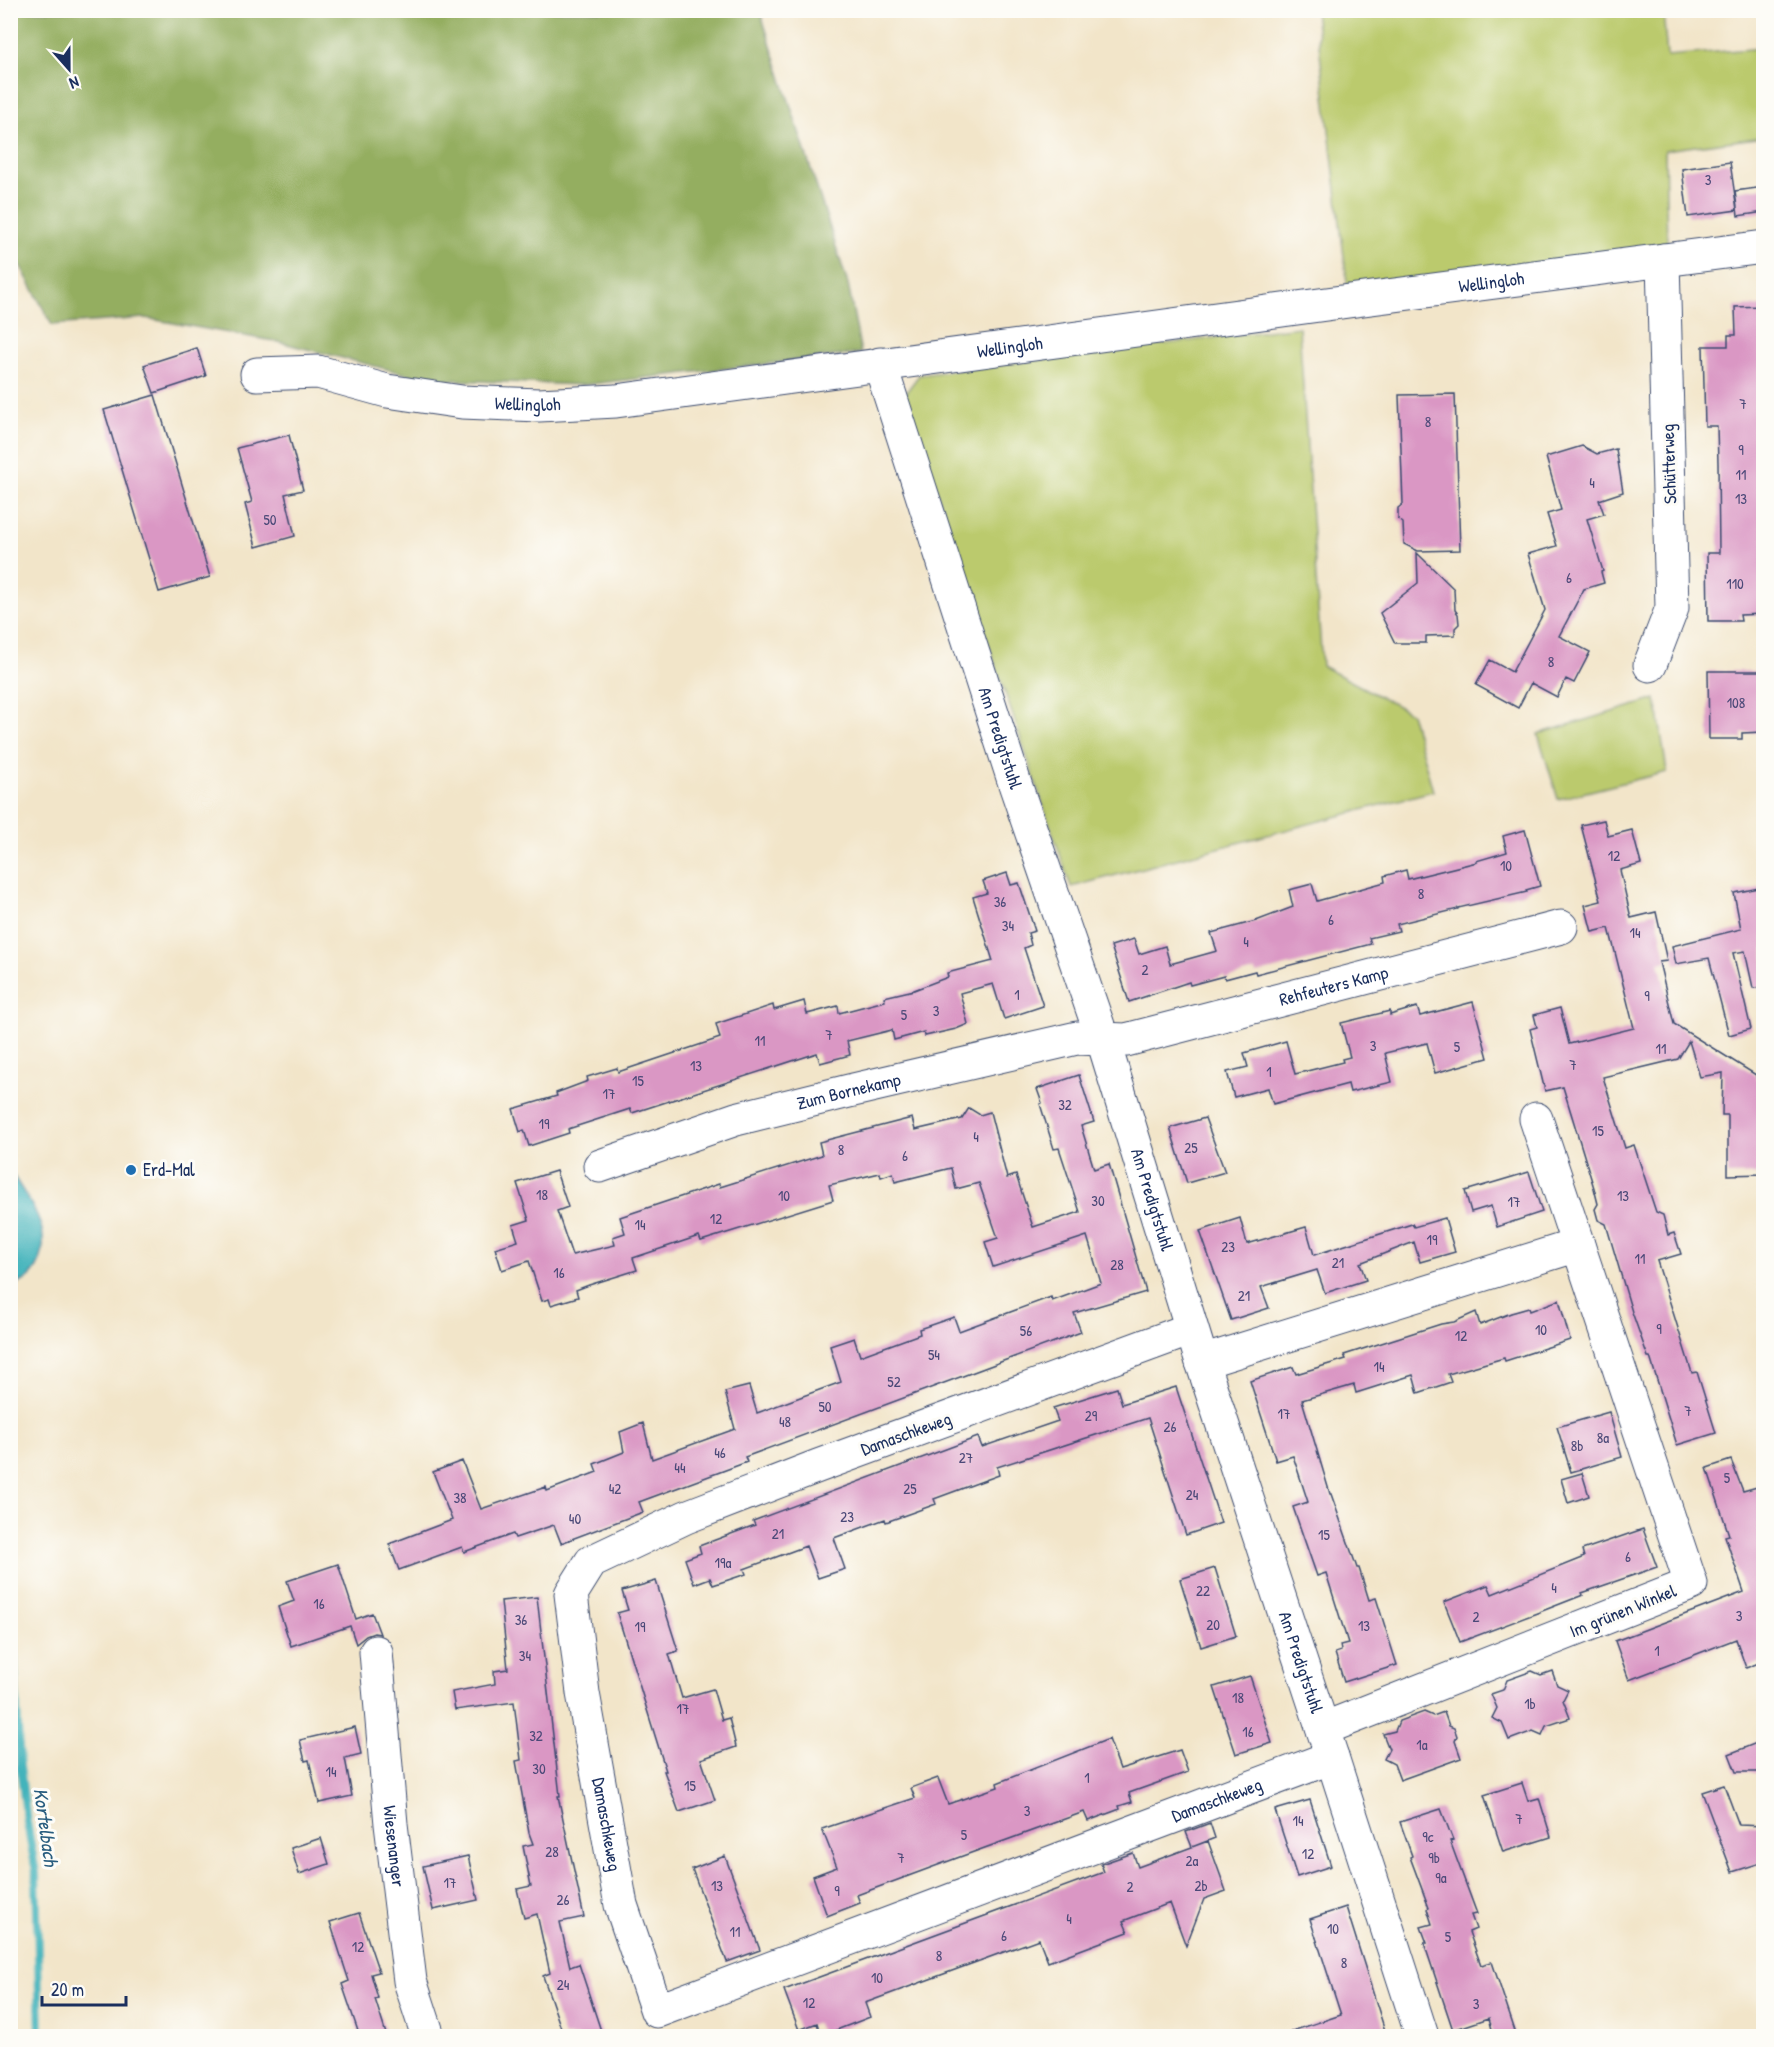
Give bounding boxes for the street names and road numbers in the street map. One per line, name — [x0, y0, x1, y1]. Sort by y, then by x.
street label: Wellingloh — [1457, 265, 1526, 299]
street label: Wellingloh — [975, 330, 1044, 364]
street label: Wellingloh — [494, 390, 561, 417]
street label: Schütterweg — [1655, 424, 1682, 504]
street label: Am Predigtstuhl — [973, 684, 1029, 792]
street label: Rehfeuters Kamp — [1276, 959, 1391, 1012]
street label: Zum Bornekamp — [794, 1066, 903, 1115]
street label: Am Predigtstuhl — [1125, 1145, 1180, 1254]
street label: Damaschkeweg — [857, 1406, 955, 1461]
street label: Im grünen Winkel — [1566, 1578, 1680, 1643]
street label: Am Predigtstuhl — [1273, 1608, 1330, 1717]
street label: Damaschkeweg — [1168, 1771, 1265, 1828]
street label: Damaschkeweg — [586, 1776, 628, 1873]
street label: Wiesenanger — [377, 1804, 412, 1888]

